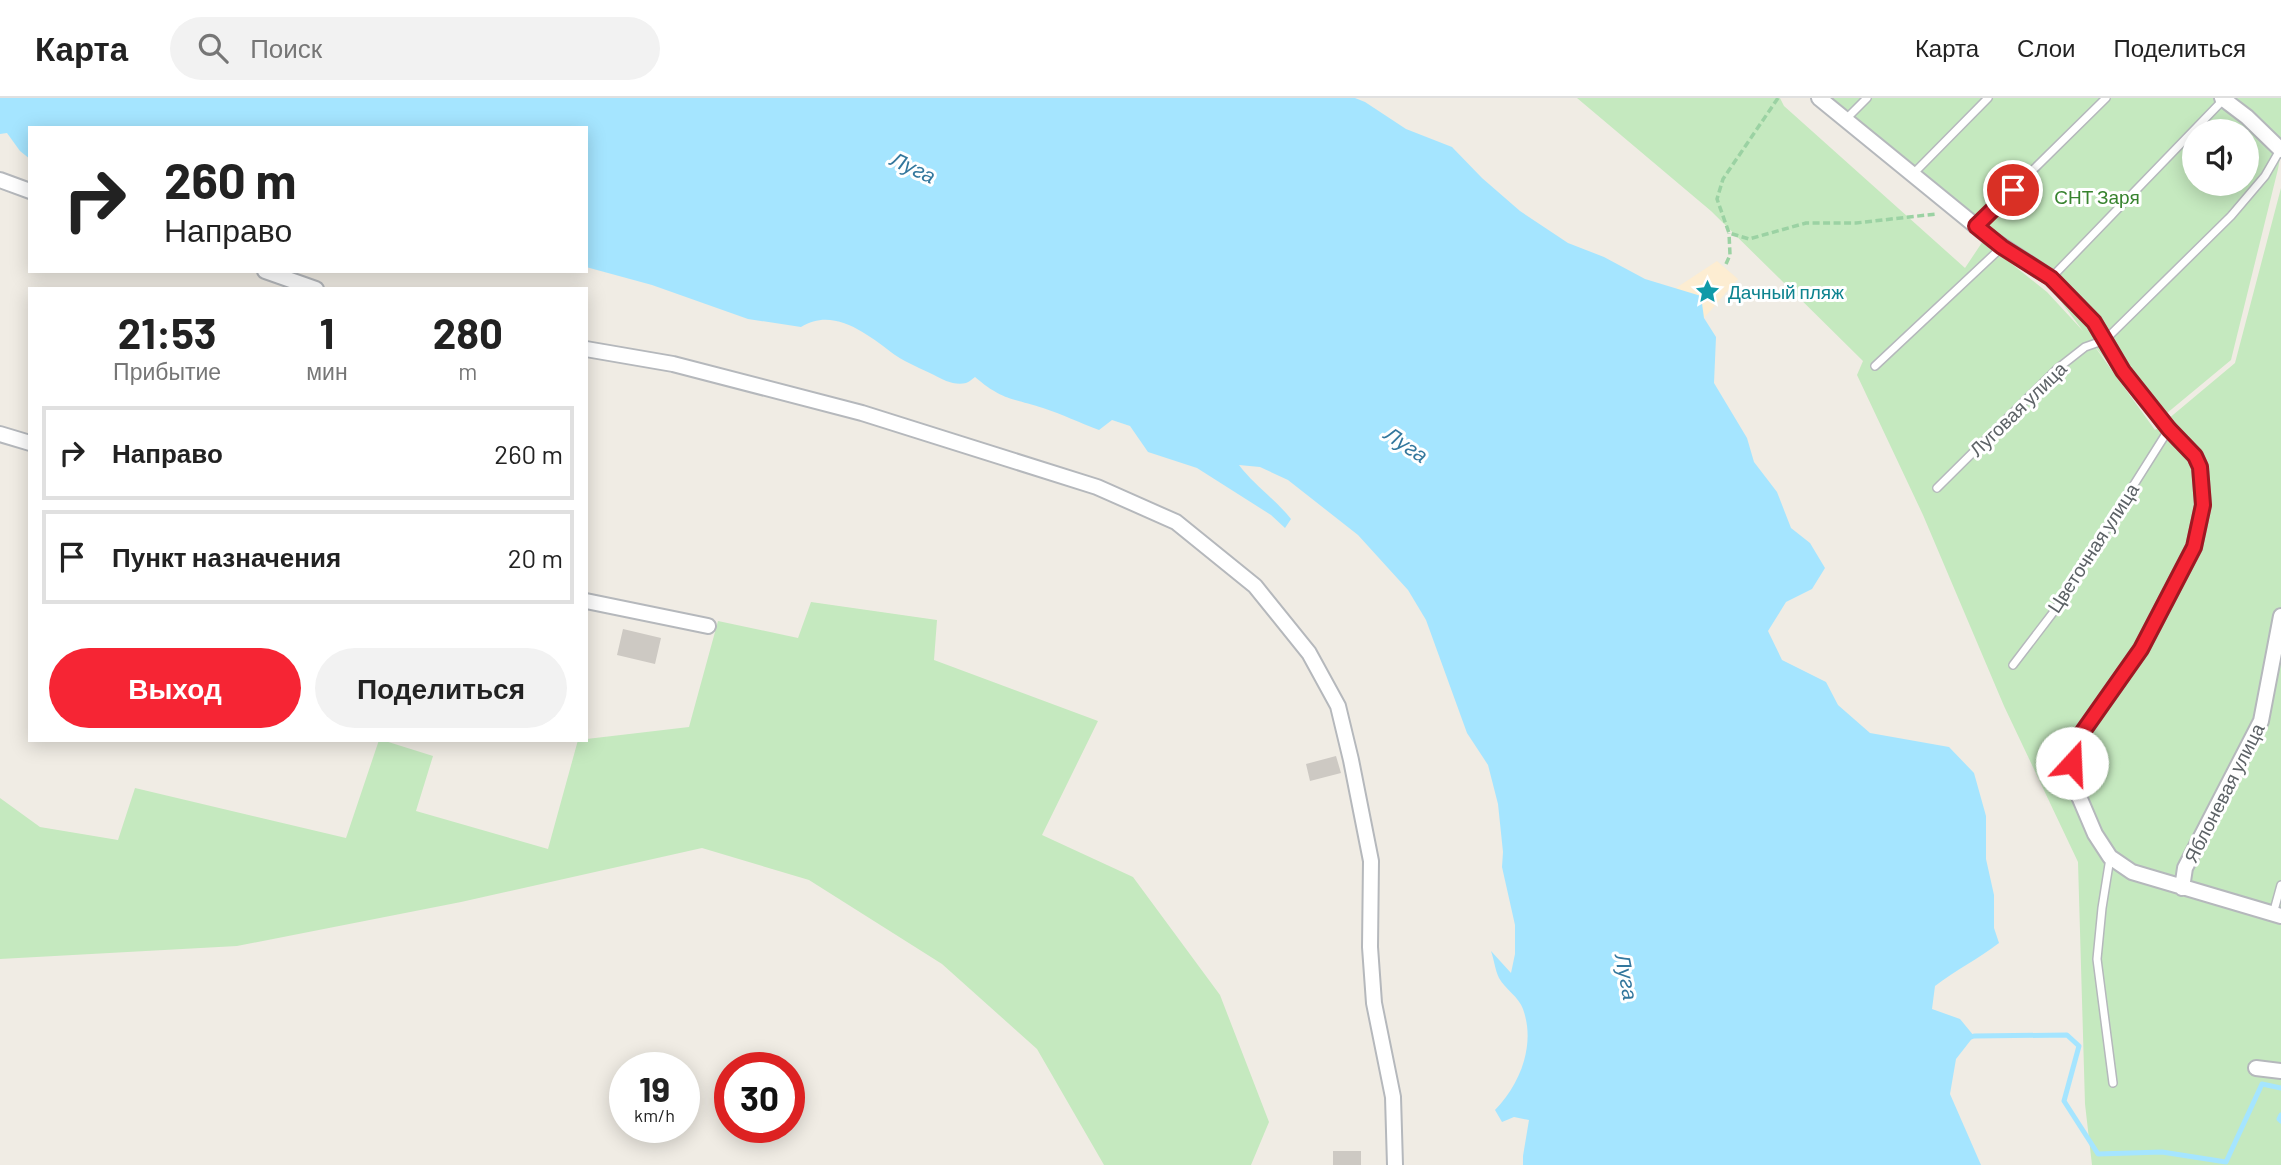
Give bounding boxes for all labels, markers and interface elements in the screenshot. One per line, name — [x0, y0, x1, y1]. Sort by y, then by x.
search box — [170, 17, 660, 80]
text: Карта — [35, 28, 128, 68]
icon: search — [194, 29, 232, 67]
text: Поиск — [250, 32, 322, 63]
text: Карта — [1915, 33, 1979, 62]
text: Слои — [2017, 33, 2075, 62]
text: Поделиться — [2113, 33, 2246, 62]
map controls — [2182, 119, 2259, 196]
button: sound — [2182, 119, 2259, 196]
water label: Луга — [885, 145, 940, 188]
text: 260 m — [164, 150, 296, 209]
icon: right — [49, 154, 140, 245]
pin — [1983, 160, 2043, 220]
icon: arrive — [1994, 171, 2032, 209]
park label: СНТ Заря — [2054, 185, 2140, 208]
text: Направо — [164, 210, 292, 248]
place icon: Дачный пляж — [1694, 278, 1722, 306]
place label: Дачный пляж — [1728, 280, 1844, 303]
text: 21:53 — [118, 307, 217, 357]
text: 1 — [320, 307, 334, 357]
text: 280 — [433, 307, 503, 357]
street label: Луговая улица — [1964, 356, 2071, 461]
text: Прибытие — [113, 357, 221, 385]
text: мин — [306, 357, 348, 385]
text: m — [458, 357, 477, 385]
water label: Луга — [1379, 419, 1433, 467]
icon: right — [53, 434, 91, 472]
text: Направо — [112, 437, 223, 468]
text: 260 m — [494, 438, 563, 469]
street label: Цветочная улица — [2042, 478, 2143, 617]
icon: arrive — [53, 538, 91, 576]
text: Пункт назначения — [112, 541, 341, 572]
text: 20 m — [508, 542, 563, 573]
button: Выход — [49, 648, 301, 728]
button: Поделиться — [315, 648, 567, 728]
street label: Яблоневая улица — [2178, 719, 2269, 866]
position arrow — [2035, 726, 2109, 800]
water label: Луга — [1610, 949, 1644, 1002]
speed limit sign: 30 — [714, 1052, 805, 1143]
text: 19 — [639, 1067, 670, 1109]
text: km/h — [634, 1104, 675, 1126]

